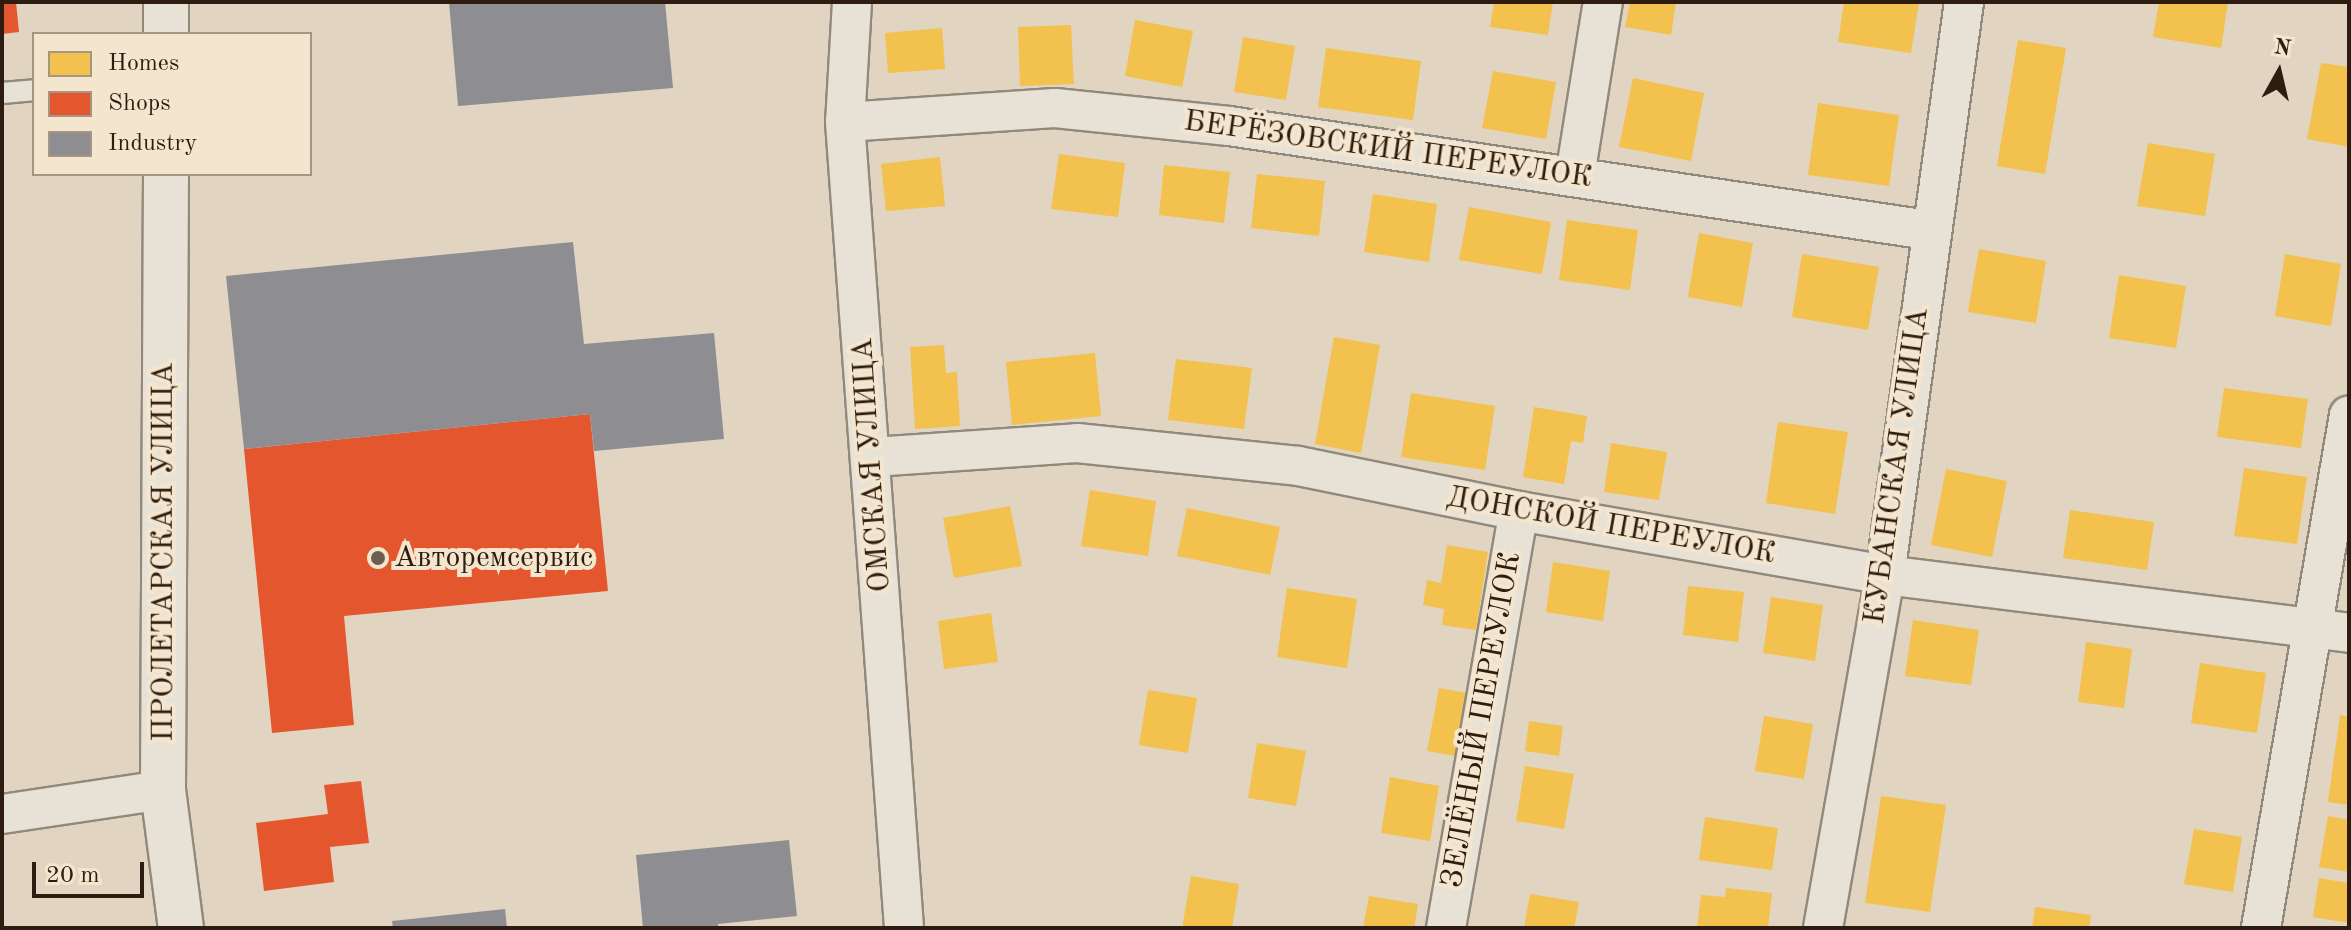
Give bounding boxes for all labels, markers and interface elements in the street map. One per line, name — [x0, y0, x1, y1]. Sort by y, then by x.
legend — [32, 32, 312, 176]
north arrow — [2239, 32, 2319, 112]
text: N — [2272, 36, 2292, 60]
text: Homes — [108, 52, 179, 76]
text: Shops — [108, 92, 171, 116]
street label: БЕРЁЗОВСКИЙ ПЕРЕУЛОК — [1181, 103, 1595, 197]
text: Industry — [108, 132, 197, 156]
street label: КУБАНСКАЯ УЛИЦА — [1857, 305, 1937, 627]
street label: ОМСКАЯ УЛИЦА — [845, 337, 899, 593]
street label: ПРОЛЕТАРСКАЯ УЛИЦА — [146, 362, 182, 742]
street label: ДОНСКОЙ ПЕРЕУЛОК — [1444, 479, 1778, 573]
place label: Авторемсервис — [394, 540, 593, 576]
marker: Авторемсервис — [369, 549, 387, 567]
street label: ЗЕЛЁНЫЙ ПЕРЕУЛОК — [1435, 549, 1529, 891]
scale bar — [36, 846, 148, 896]
text: 20 m — [46, 864, 100, 888]

